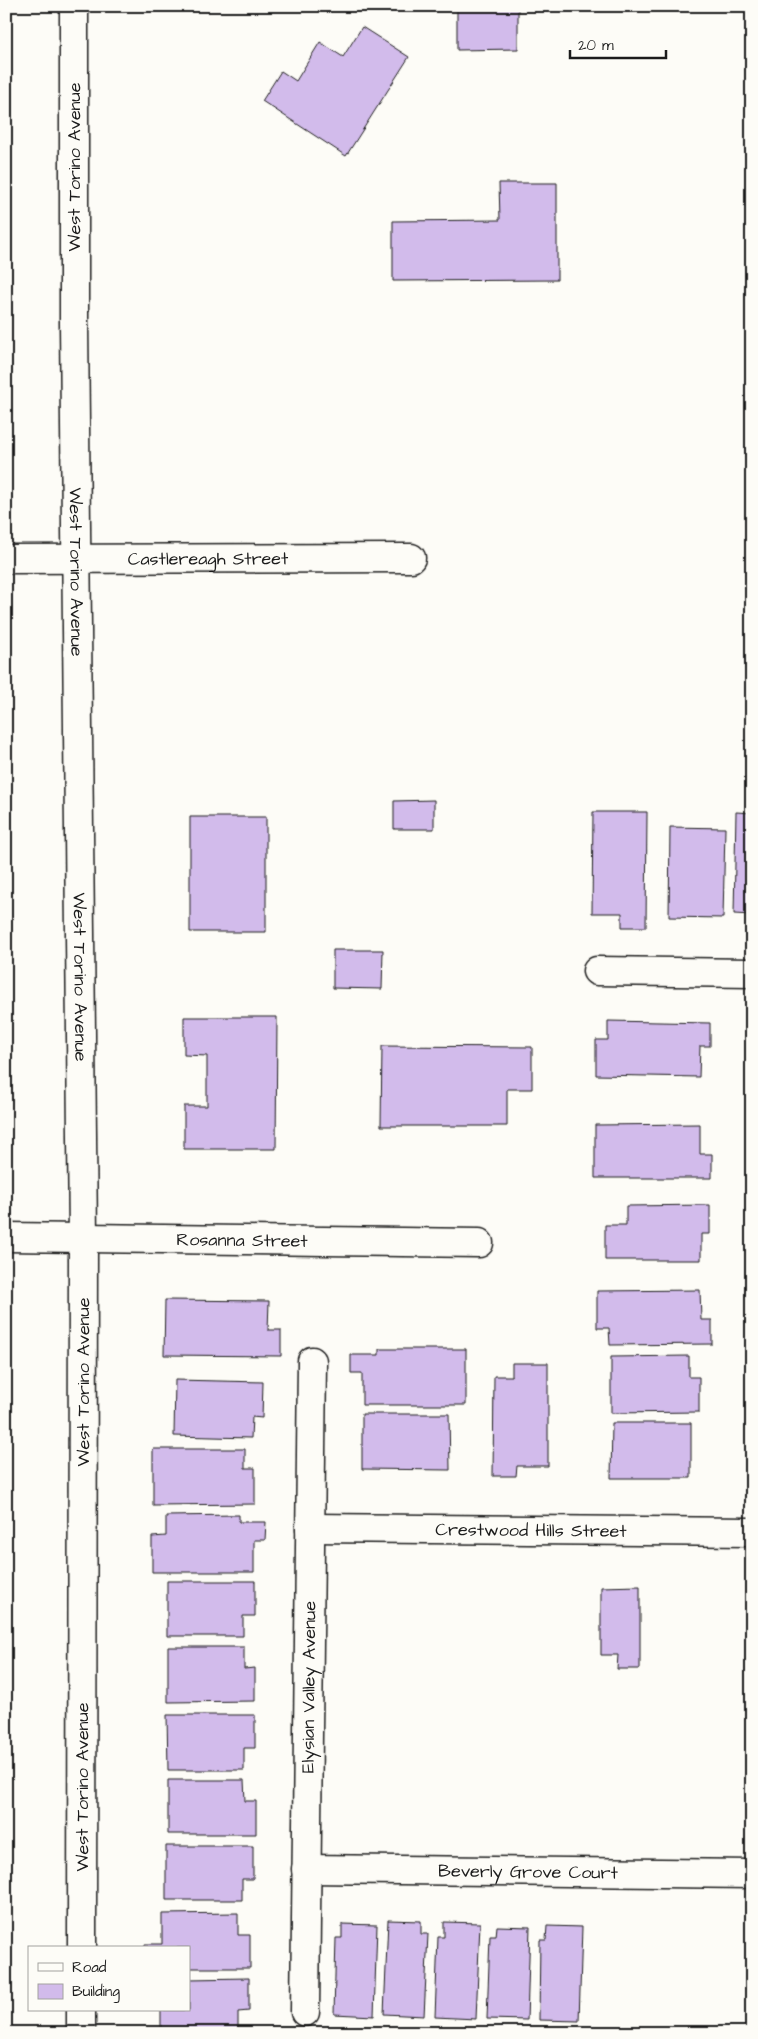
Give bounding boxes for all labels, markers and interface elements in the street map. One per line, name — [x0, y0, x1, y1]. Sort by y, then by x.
scale bar — [570, 28, 667, 60]
text: 20 m — [578, 35, 614, 56]
street label: West Torino Avenue — [62, 82, 87, 252]
street label: West Torino Avenue — [63, 487, 90, 657]
street label: Castlereagh Street — [128, 546, 289, 572]
street label: West Torino Avenue — [67, 892, 94, 1062]
street label: Rosanna Street — [176, 1227, 308, 1253]
street label: West Torino Avenue — [71, 1297, 96, 1467]
street label: Crestwood Hills Street — [435, 1517, 627, 1543]
street label: Elysian Valley Avenue — [295, 1601, 322, 1773]
street label: West Torino Avenue — [70, 1702, 95, 1872]
street label: Beverly Grove Court — [438, 1858, 619, 1885]
legend — [28, 1946, 190, 2012]
text: Road — [72, 1957, 107, 1978]
text: Building — [72, 1981, 120, 2003]

